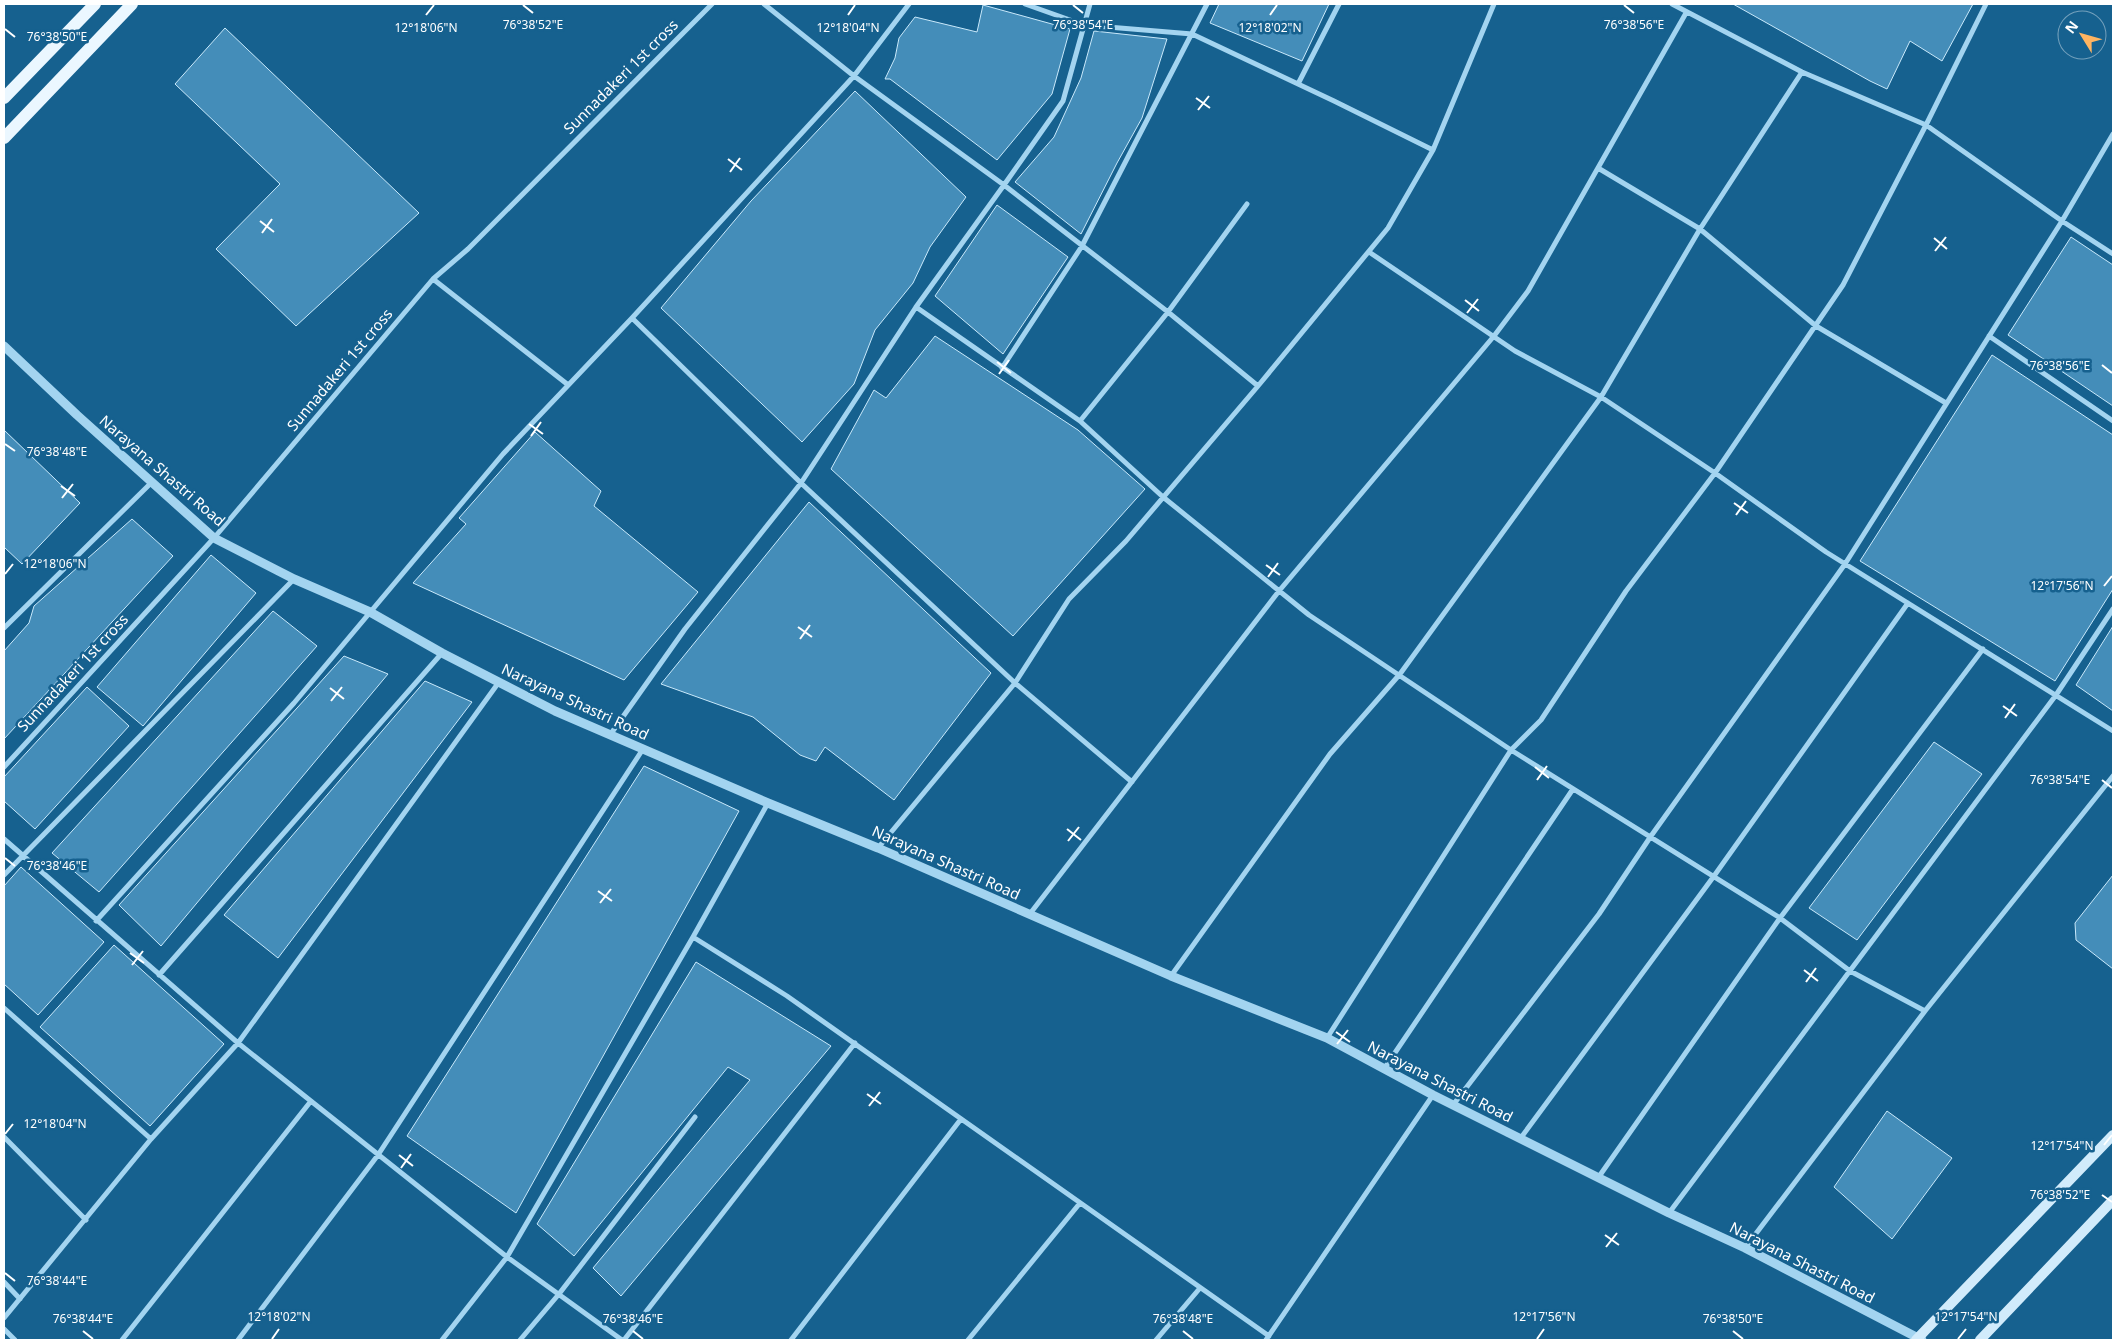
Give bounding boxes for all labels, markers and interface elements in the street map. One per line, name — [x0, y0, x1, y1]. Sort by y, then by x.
north arrow — [2057, 10, 2107, 60]
street label: Sunnadakeri 1st cross — [559, 15, 682, 138]
text: 76°38'52"E — [503, 16, 563, 33]
text: 76°38'54"E — [1053, 16, 1113, 33]
text: 76°38'56"E — [1604, 16, 1664, 33]
text: N — [2060, 17, 2082, 37]
text: 12°18'06"N — [394, 19, 458, 36]
text: 12°18'04"N — [816, 19, 880, 36]
text: 12°18'02"N — [1238, 19, 1302, 36]
text: 76°38'50"E — [27, 28, 87, 45]
street label: Sunnadakeri 1st cross — [282, 304, 396, 435]
text: 76°38'56"E — [2030, 357, 2090, 374]
street label: Narayana Shastri Road — [96, 410, 230, 530]
text: 76°38'48"E — [27, 443, 87, 460]
text: 12°18'06"N — [23, 555, 87, 572]
text: 12°17'56"N — [2030, 577, 2094, 594]
street label: Sunnadakeri 1st cross — [12, 609, 132, 736]
street label: Narayana Shastri Road — [499, 658, 652, 744]
text: 76°38'54"E — [2030, 771, 2090, 788]
street label: Narayana Shastri Road — [869, 820, 1024, 904]
text: 76°38'46"E — [27, 857, 87, 874]
street label: Narayana Shastri Road — [1364, 1036, 1516, 1126]
text: 12°18'04"N — [23, 1115, 87, 1132]
text: 12°17'54"N — [2030, 1137, 2094, 1154]
text: 76°38'52"E — [2030, 1186, 2090, 1203]
street label: Narayana Shastri Road — [1726, 1217, 1878, 1307]
text: 76°38'44"E — [27, 1272, 87, 1289]
text: 12°18'02"N — [247, 1308, 311, 1325]
text: 12°17'56"N — [1512, 1308, 1576, 1325]
text: 12°17'54"N — [1934, 1308, 1998, 1325]
text: 76°38'44"E — [53, 1310, 113, 1327]
text: 76°38'46"E — [603, 1310, 663, 1327]
text: 76°38'48"E — [1153, 1310, 1213, 1327]
text: 76°38'50"E — [1703, 1310, 1763, 1327]

